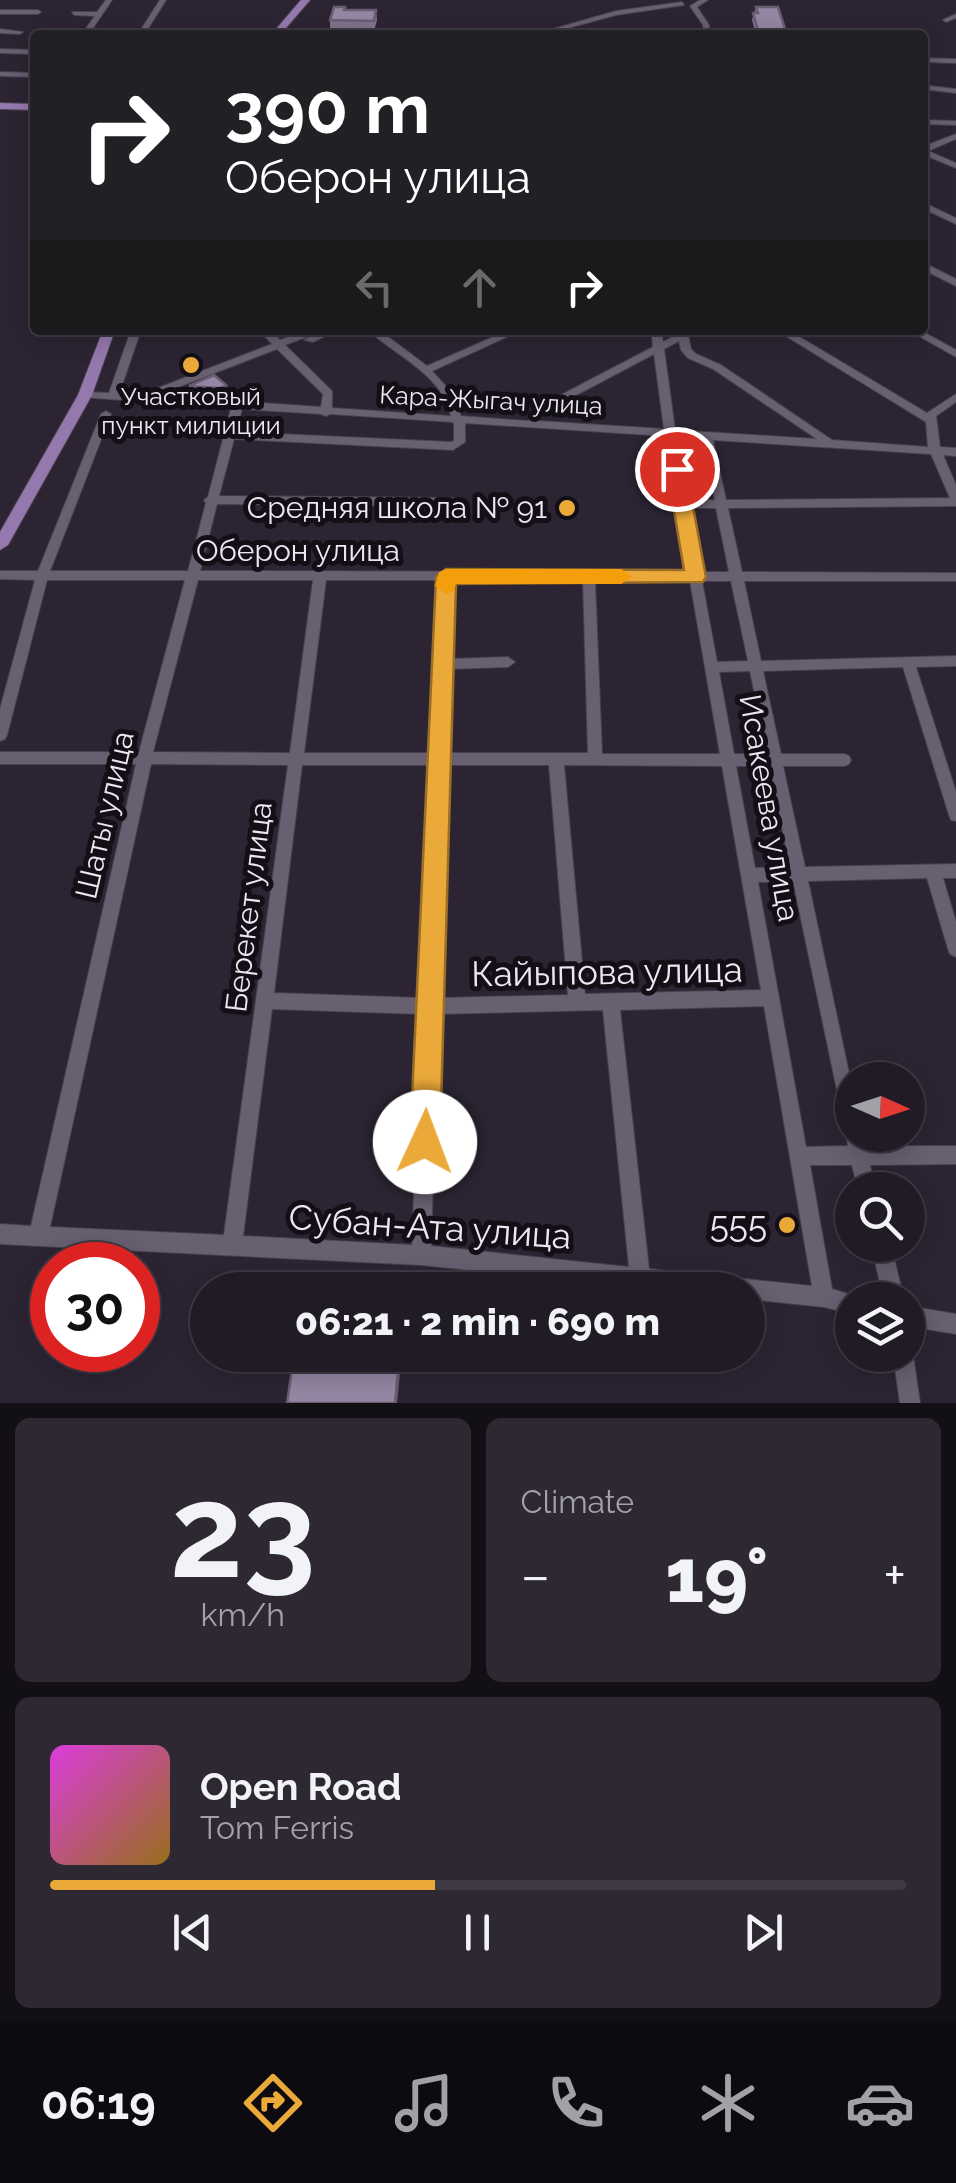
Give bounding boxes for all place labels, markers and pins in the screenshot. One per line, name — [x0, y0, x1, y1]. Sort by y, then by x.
marker: Участковый пункт милиции — [180, 354, 202, 376]
place label: Участковый пункт милиции — [101, 381, 281, 440]
pin — [635, 427, 720, 512]
place label: Средняя школа № 91 — [247, 490, 547, 525]
marker: Средняя школа № 91 — [556, 497, 578, 519]
place label: 555 — [710, 1204, 767, 1245]
marker: 555 — [776, 1214, 798, 1236]

